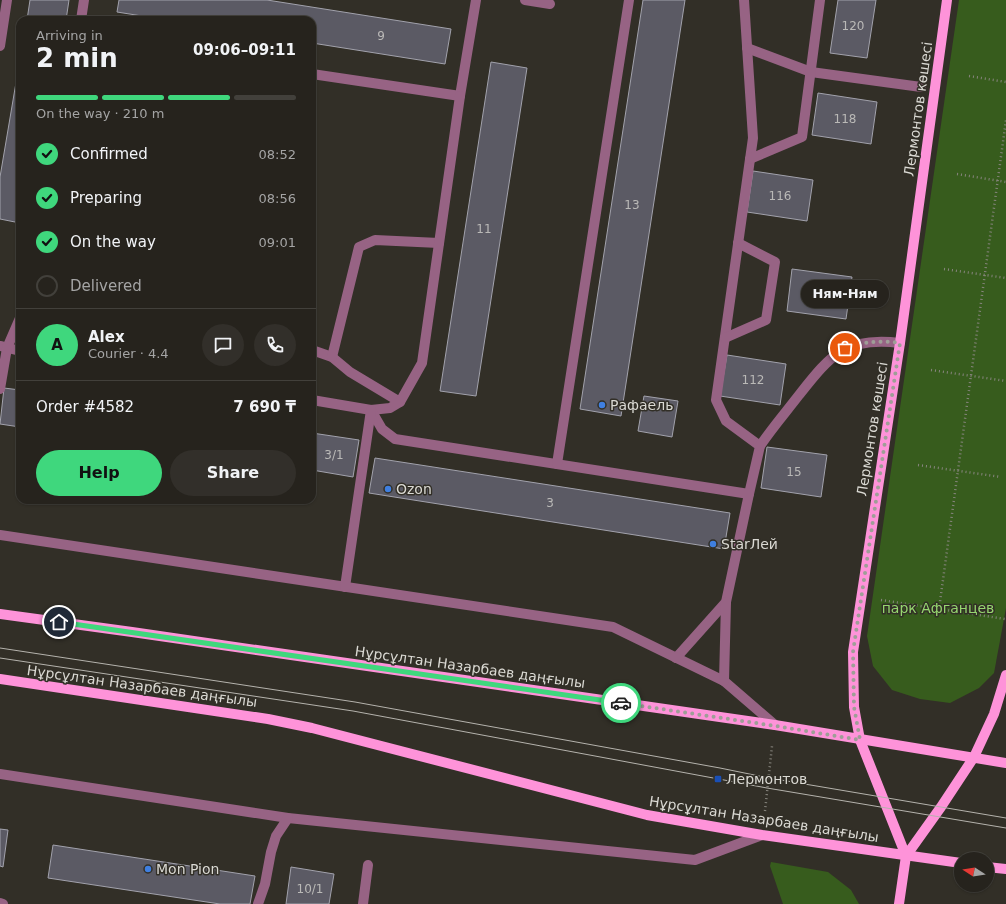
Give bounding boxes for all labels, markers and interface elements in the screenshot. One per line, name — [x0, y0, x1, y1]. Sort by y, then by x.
house number: 120 — [842, 19, 864, 33]
text: Arriving in — [36, 28, 103, 43]
house number: 9 — [377, 29, 385, 43]
text: 09:06–09:11 — [193, 41, 296, 59]
street label: Лермонтов көшесі — [901, 41, 935, 177]
text: 2 min — [36, 43, 118, 73]
text: On the way · 210 m — [36, 106, 164, 121]
house number: 118 — [834, 112, 856, 126]
icon: check — [36, 143, 58, 165]
text: Confirmed — [70, 145, 148, 163]
text: 08:52 — [259, 147, 296, 162]
icon: check — [36, 187, 58, 209]
text: Preparing — [70, 189, 142, 207]
house number: 116 — [769, 189, 791, 203]
text: 08:56 — [259, 191, 296, 206]
house number: 13 — [624, 198, 640, 212]
house number: 11 — [476, 222, 492, 236]
icon: check — [36, 231, 58, 253]
text: On the way — [70, 233, 156, 251]
text: 09:01 — [259, 235, 296, 250]
text: Delivered — [70, 277, 142, 295]
callout: Ням-Ням — [801, 280, 889, 308]
text: Ням-Ням — [812, 286, 878, 301]
button: chat — [202, 324, 244, 366]
button: phone — [254, 324, 296, 366]
text: Alex — [88, 328, 125, 346]
pin — [828, 331, 862, 365]
text: A — [51, 336, 63, 354]
icon: bag — [834, 337, 856, 359]
text: Courier · 4.4 — [88, 346, 169, 361]
street label: Лермонтов көшесі — [853, 361, 891, 497]
house number: 112 — [742, 373, 764, 387]
place label: Рафаель — [610, 397, 673, 413]
text: Order #4582 — [36, 398, 134, 416]
text: 7 690 ₸ — [233, 398, 296, 416]
marker: Рафаель — [597, 400, 607, 410]
house number: 3/1 — [324, 448, 344, 462]
button: Help — [36, 450, 162, 496]
button: Share — [170, 450, 296, 496]
house number: 15 — [786, 465, 802, 479]
place label: Ozon — [396, 481, 432, 497]
marker: Ozon — [383, 484, 393, 494]
house number: 3 — [546, 496, 554, 510]
place label: StarЛей — [721, 536, 778, 552]
marker: StarЛей — [708, 539, 718, 549]
park label: парк Афганцев — [882, 600, 994, 616]
pin — [42, 605, 76, 639]
icon: home — [48, 611, 70, 633]
street label: Нұрсұлтан Назарбаев даңғылы — [354, 643, 586, 691]
street label: Нұрсұлтан Назарбаев даңғылы — [26, 662, 258, 710]
courier — [601, 683, 641, 723]
icon: car — [610, 692, 632, 714]
place label: Лермонтов — [726, 771, 807, 787]
marker: Лермонтов — [713, 774, 723, 784]
street label: Нұрсұлтан Назарбаев даңғылы — [648, 793, 880, 845]
north arrow — [954, 852, 994, 892]
map controls — [954, 852, 994, 892]
place label: Mon Pion — [156, 861, 219, 877]
marker: Mon Pion — [143, 864, 153, 874]
house number: 10/1 — [297, 882, 323, 896]

